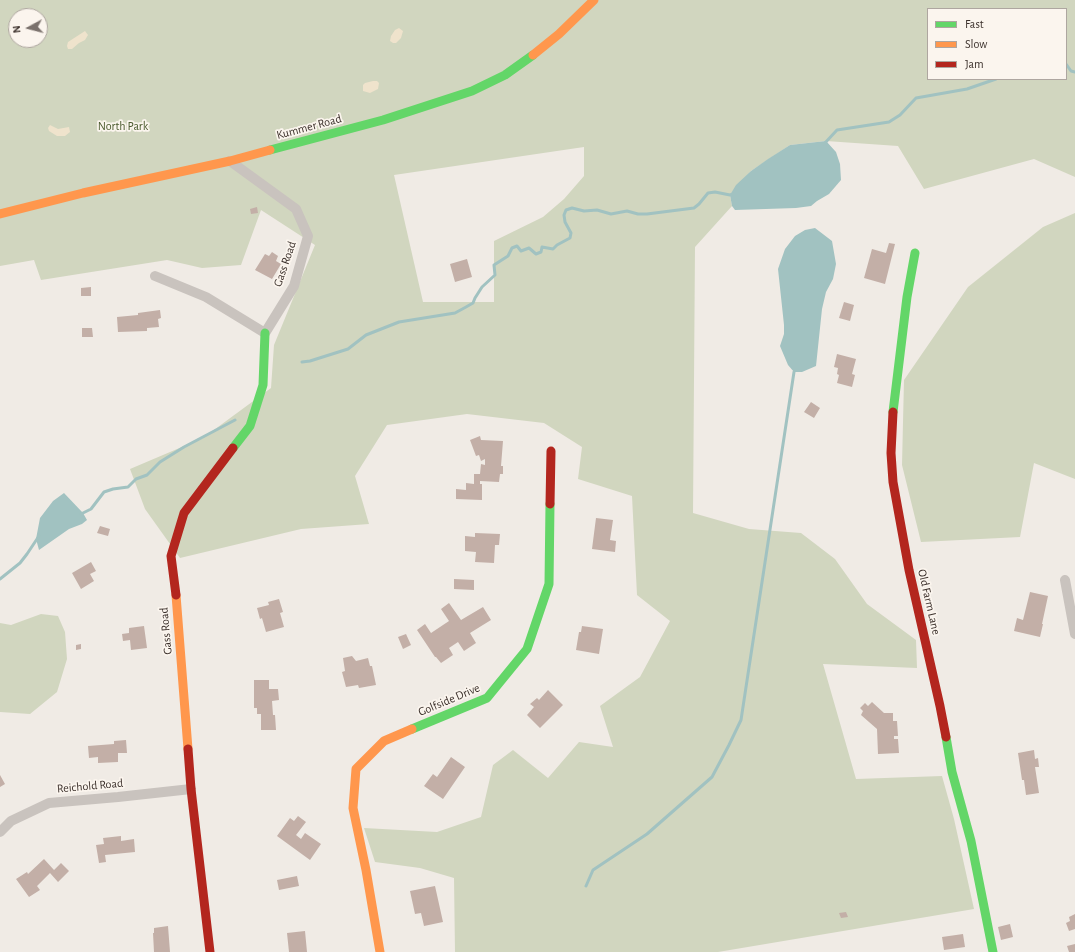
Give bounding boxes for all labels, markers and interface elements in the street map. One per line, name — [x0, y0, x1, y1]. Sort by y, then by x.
north arrow — [8, 8, 48, 48]
legend — [927, 8, 1067, 80]
text: Fast — [965, 18, 984, 30]
text: N — [11, 25, 23, 34]
text: Slow — [965, 38, 987, 50]
text: Jam — [965, 58, 984, 70]
street label: Kummer Road — [275, 111, 343, 143]
park label: North Park — [98, 119, 148, 133]
street label: Gass Road — [270, 239, 300, 289]
street label: Old Farm Lane — [914, 568, 944, 636]
street label: Gass Road — [157, 607, 175, 655]
street label: Golfside Drive — [416, 681, 482, 719]
street label: Reichold Road — [56, 776, 124, 796]

